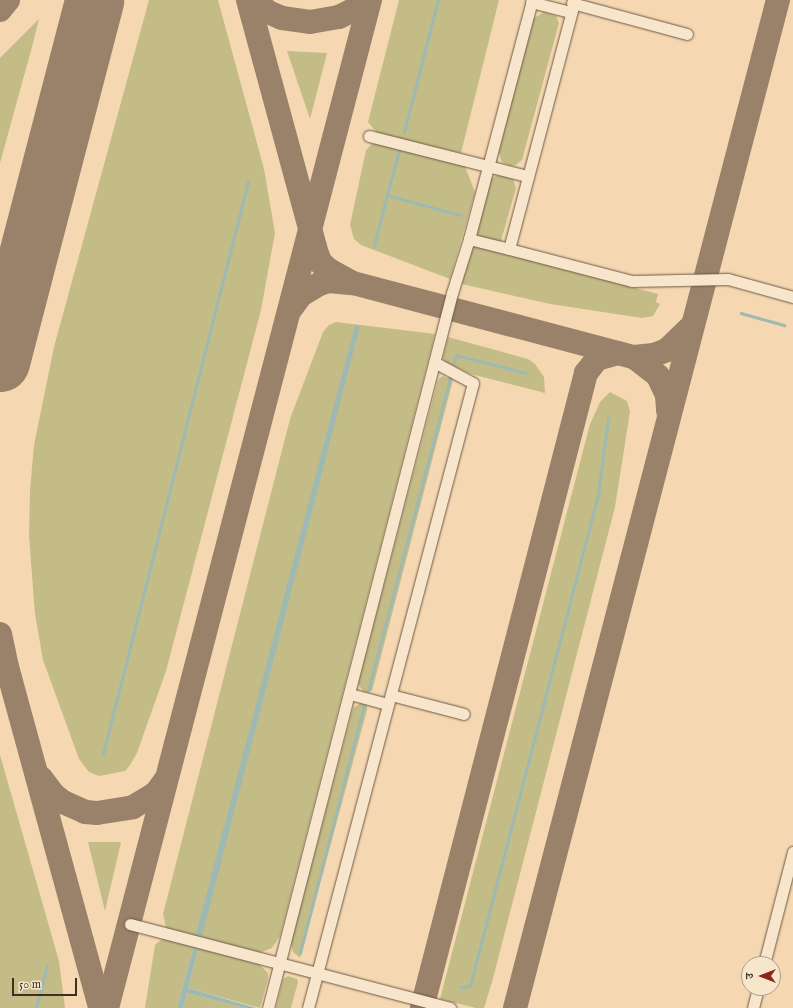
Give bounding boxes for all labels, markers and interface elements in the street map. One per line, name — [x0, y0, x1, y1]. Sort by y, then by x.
north arrow — [741, 956, 781, 996]
scale bar — [14, 970, 79, 996]
text: उ — [743, 973, 757, 979]
text: 50 m — [19, 977, 41, 992]

